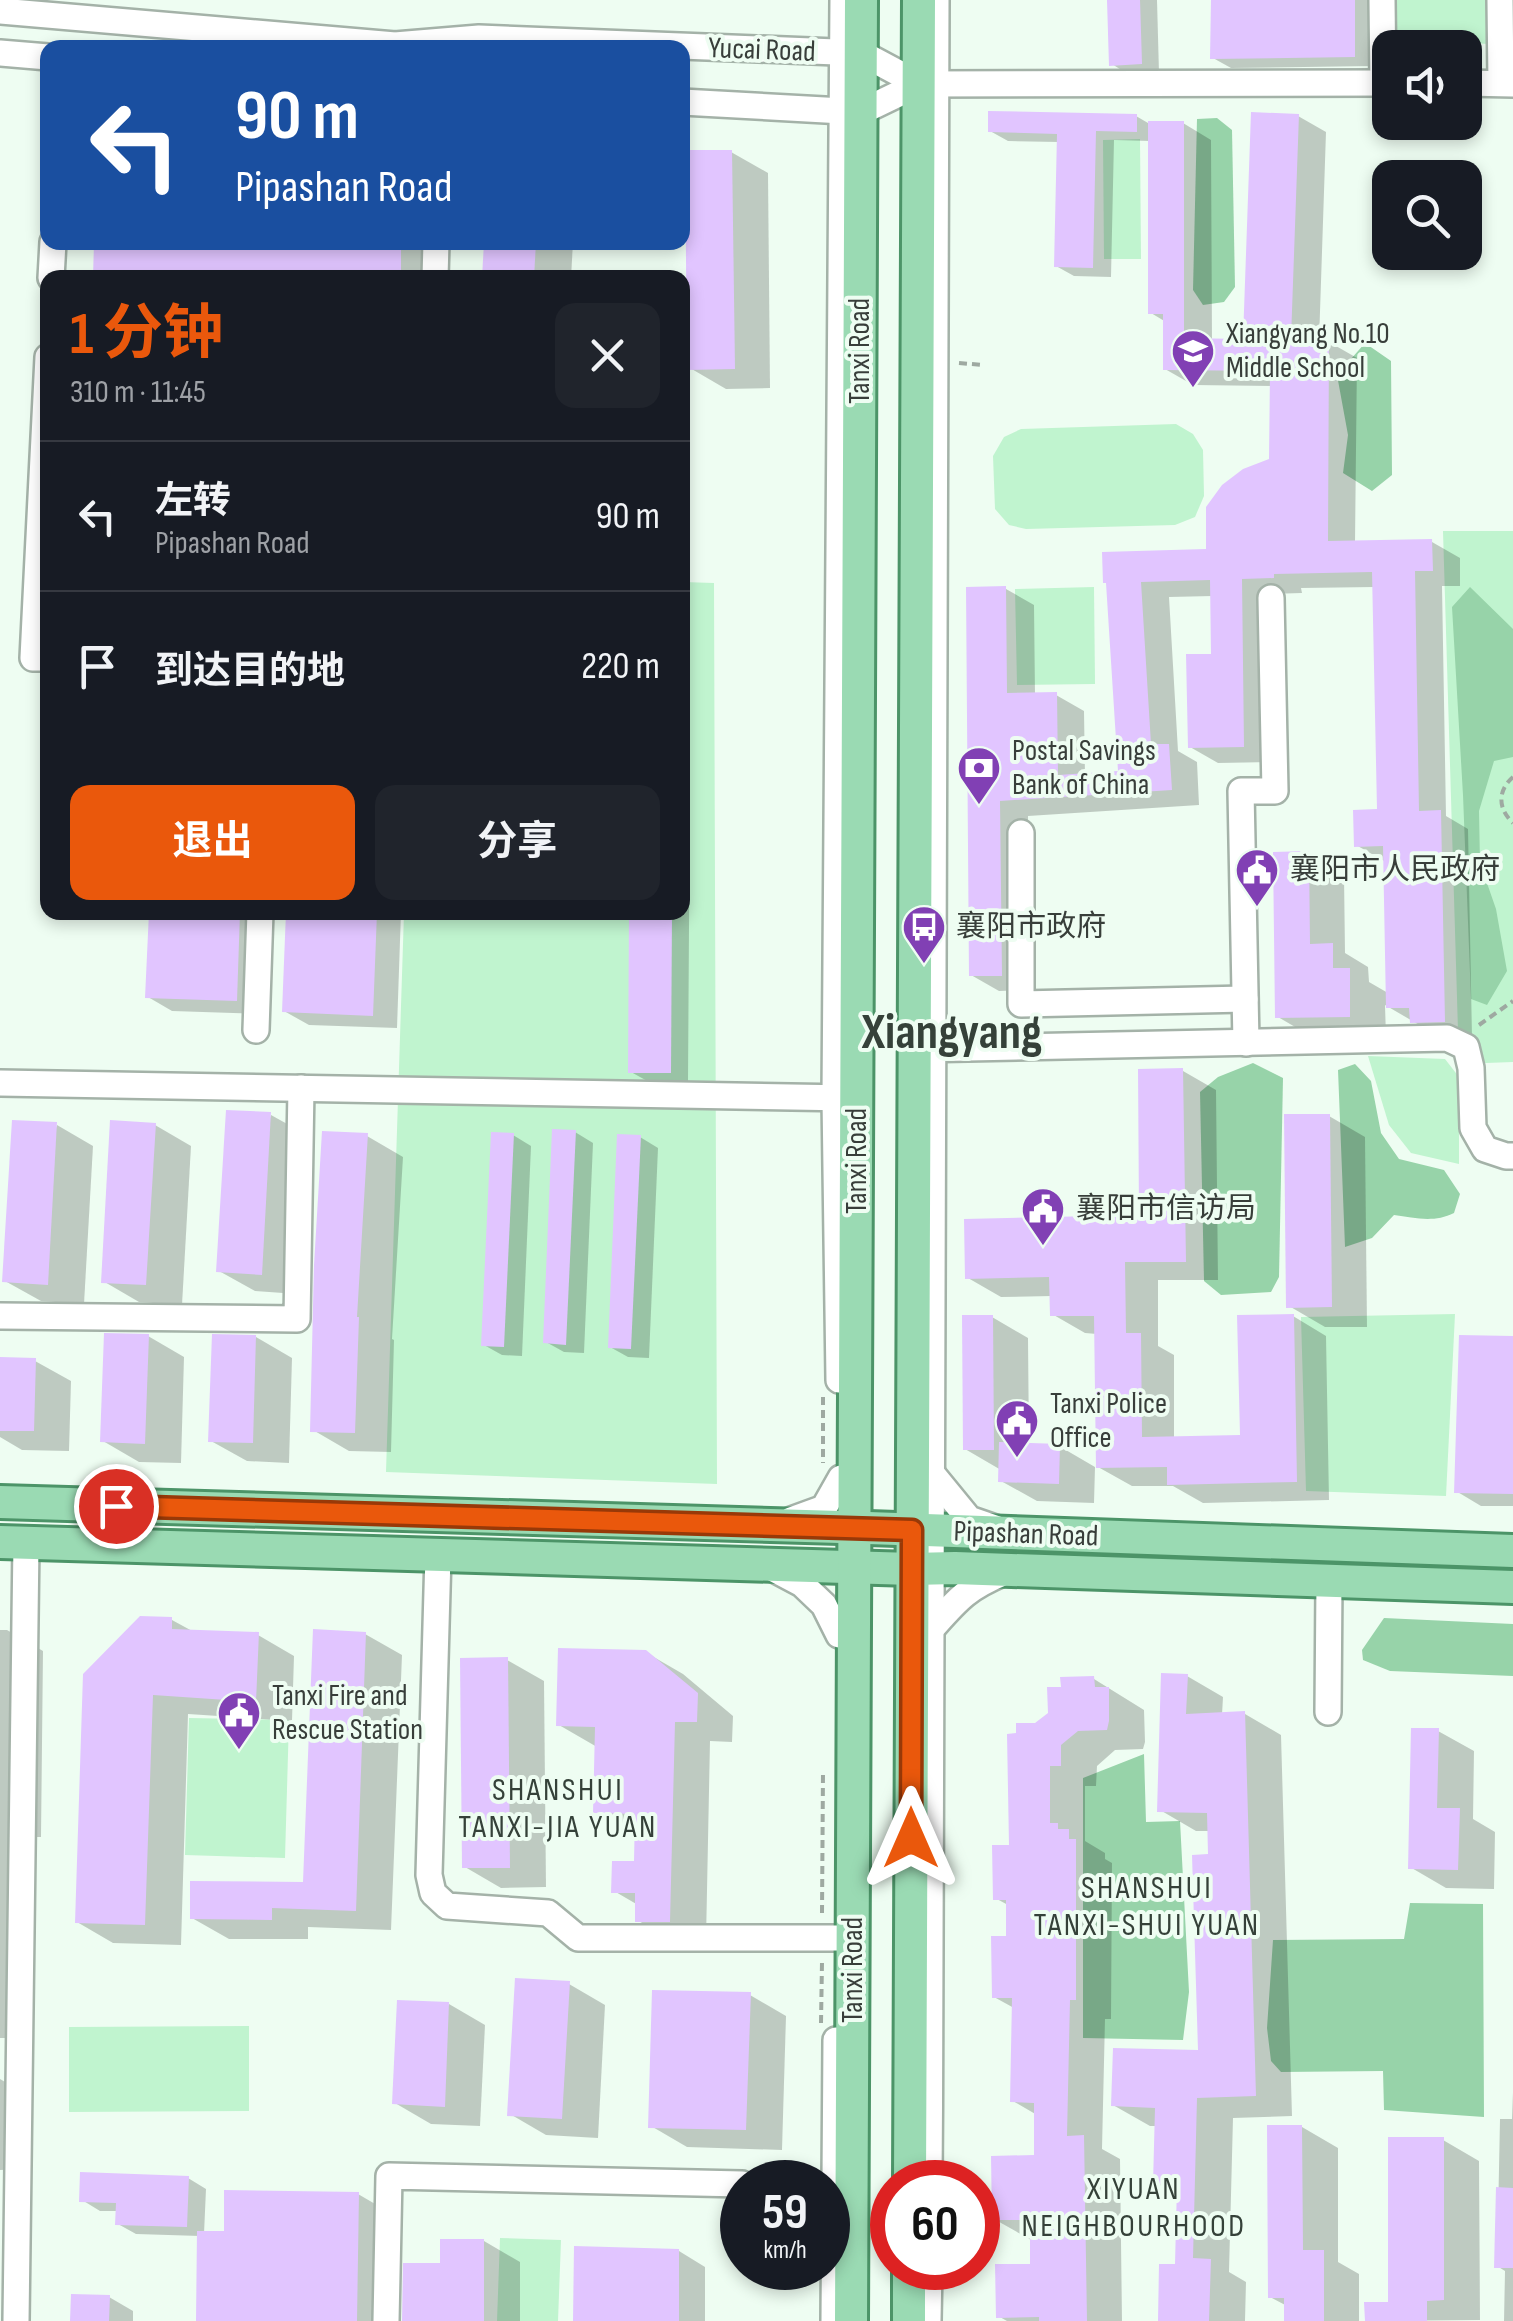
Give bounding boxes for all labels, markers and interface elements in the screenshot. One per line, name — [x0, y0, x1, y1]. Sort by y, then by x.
street label: Yucai Road — [708, 30, 816, 70]
map controls — [1372, 30, 1482, 270]
button: sound — [1372, 30, 1482, 140]
text: 90 m — [235, 75, 359, 159]
icon: left — [70, 80, 200, 210]
text: Pipashan Road — [235, 160, 452, 215]
button: search — [1372, 160, 1482, 270]
street label: Tanxi Road — [842, 298, 878, 404]
text: 1 分钟 — [70, 299, 223, 371]
button: close — [555, 303, 660, 408]
place label: Xiangyang No.10 Middle School — [1225, 316, 1390, 386]
school or university icon: Xiangyang No.10 Middle School — [1170, 328, 1216, 389]
text: 310 m · 11:45 — [70, 373, 206, 412]
text: 左转 — [155, 479, 231, 524]
icon: left — [70, 489, 125, 544]
text: 90 m — [596, 494, 660, 539]
text: Pipashan Road — [155, 524, 310, 563]
icon: arrive — [70, 639, 125, 694]
text: 220 m — [581, 644, 660, 689]
text: 到达目的地 — [155, 649, 345, 694]
place label: Postal Savings Bank of China — [1012, 733, 1156, 803]
bank icon: Postal Savings Bank of China — [956, 745, 1002, 806]
button: 退出 — [70, 785, 355, 900]
button: 分享 — [375, 785, 660, 900]
public building icon: 襄阳市人民政府 — [1234, 847, 1280, 908]
place label: 襄阳市人民政府 — [1290, 852, 1500, 888]
bus stop icon: 襄阳市政府 — [901, 904, 947, 965]
place label: 襄阳市政府 — [956, 909, 1106, 945]
district label: Xiangyang — [861, 1003, 1042, 1063]
street label: Tanxi Road — [839, 1108, 875, 1214]
public building icon: 襄阳市信访局 — [1020, 1186, 1066, 1247]
place label: 襄阳市信访局 — [1076, 1191, 1256, 1227]
place label: Tanxi Police Office — [1050, 1386, 1167, 1456]
public building icon: Tanxi Police Office — [994, 1398, 1040, 1459]
pin — [74, 1464, 159, 1549]
icon: arrive — [89, 1479, 144, 1534]
street label: Pipashan Road — [953, 1513, 1099, 1555]
place label: Tanxi Fire and Rescue Station — [272, 1678, 423, 1748]
public building icon: Tanxi Fire and Rescue Station — [216, 1690, 262, 1751]
district label: SHANSHUI TANXI-JIA YUAN — [458, 1771, 658, 1847]
position arrow — [859, 1786, 963, 1890]
district label: SHANSHUI TANXI-SHUI YUAN — [1033, 1869, 1261, 1945]
street label: Tanxi Road — [835, 1917, 871, 2023]
speed limit sign: 60 — [870, 2160, 1000, 2290]
district label: XIYUAN NEIGHBOURHOOD — [1022, 2170, 1246, 2246]
text: 59 — [762, 2183, 808, 2243]
text: km/h — [763, 2235, 807, 2266]

